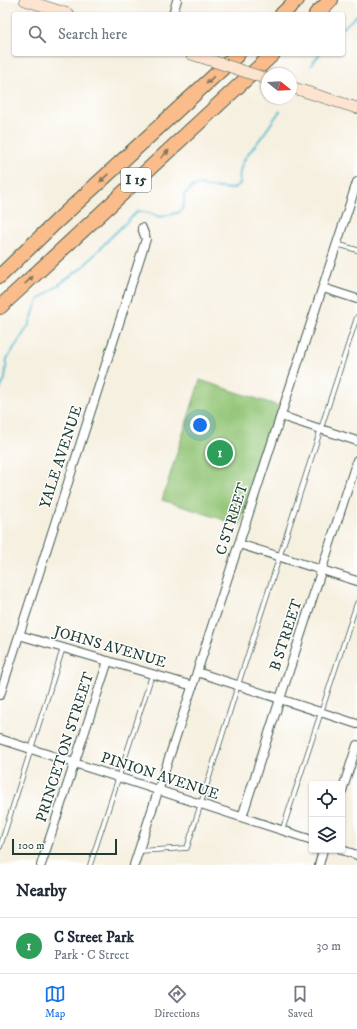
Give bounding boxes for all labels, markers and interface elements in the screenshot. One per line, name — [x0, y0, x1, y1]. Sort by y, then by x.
search box — [12, 12, 345, 56]
icon: search — [26, 23, 48, 45]
text: Search here — [58, 25, 127, 44]
north arrow — [261, 68, 297, 104]
one-way arrow — [204, 76, 215, 85]
one-way arrow — [160, 149, 170, 159]
road number: I 15 — [121, 168, 151, 192]
one-way arrow — [99, 173, 108, 182]
one-way arrow — [24, 276, 33, 285]
street label: YALE AVENUE — [35, 403, 87, 511]
your location — [190, 415, 210, 435]
pin: 1 — [207, 438, 233, 468]
street label: C STREET — [211, 480, 253, 558]
street label: B STREET — [265, 596, 307, 673]
street label: JOHNS AVENUE — [50, 621, 169, 672]
street label: PRINCETON STREET — [32, 669, 98, 824]
street label: PINION AVENUE — [99, 748, 222, 804]
map controls — [309, 781, 345, 853]
button: locate — [309, 781, 345, 817]
button: layers — [309, 817, 345, 853]
scale bar — [12, 837, 117, 856]
text: 100 m — [18, 839, 44, 853]
text: Nearby — [16, 880, 66, 902]
text: C Street Park — [54, 928, 134, 947]
text: 1 — [27, 938, 31, 954]
text: 30 m — [317, 938, 341, 954]
text: Park · C Street — [54, 947, 129, 963]
tab: Map — [44, 983, 66, 1021]
tab: Directions — [154, 983, 200, 1021]
tab: Saved — [288, 983, 313, 1021]

